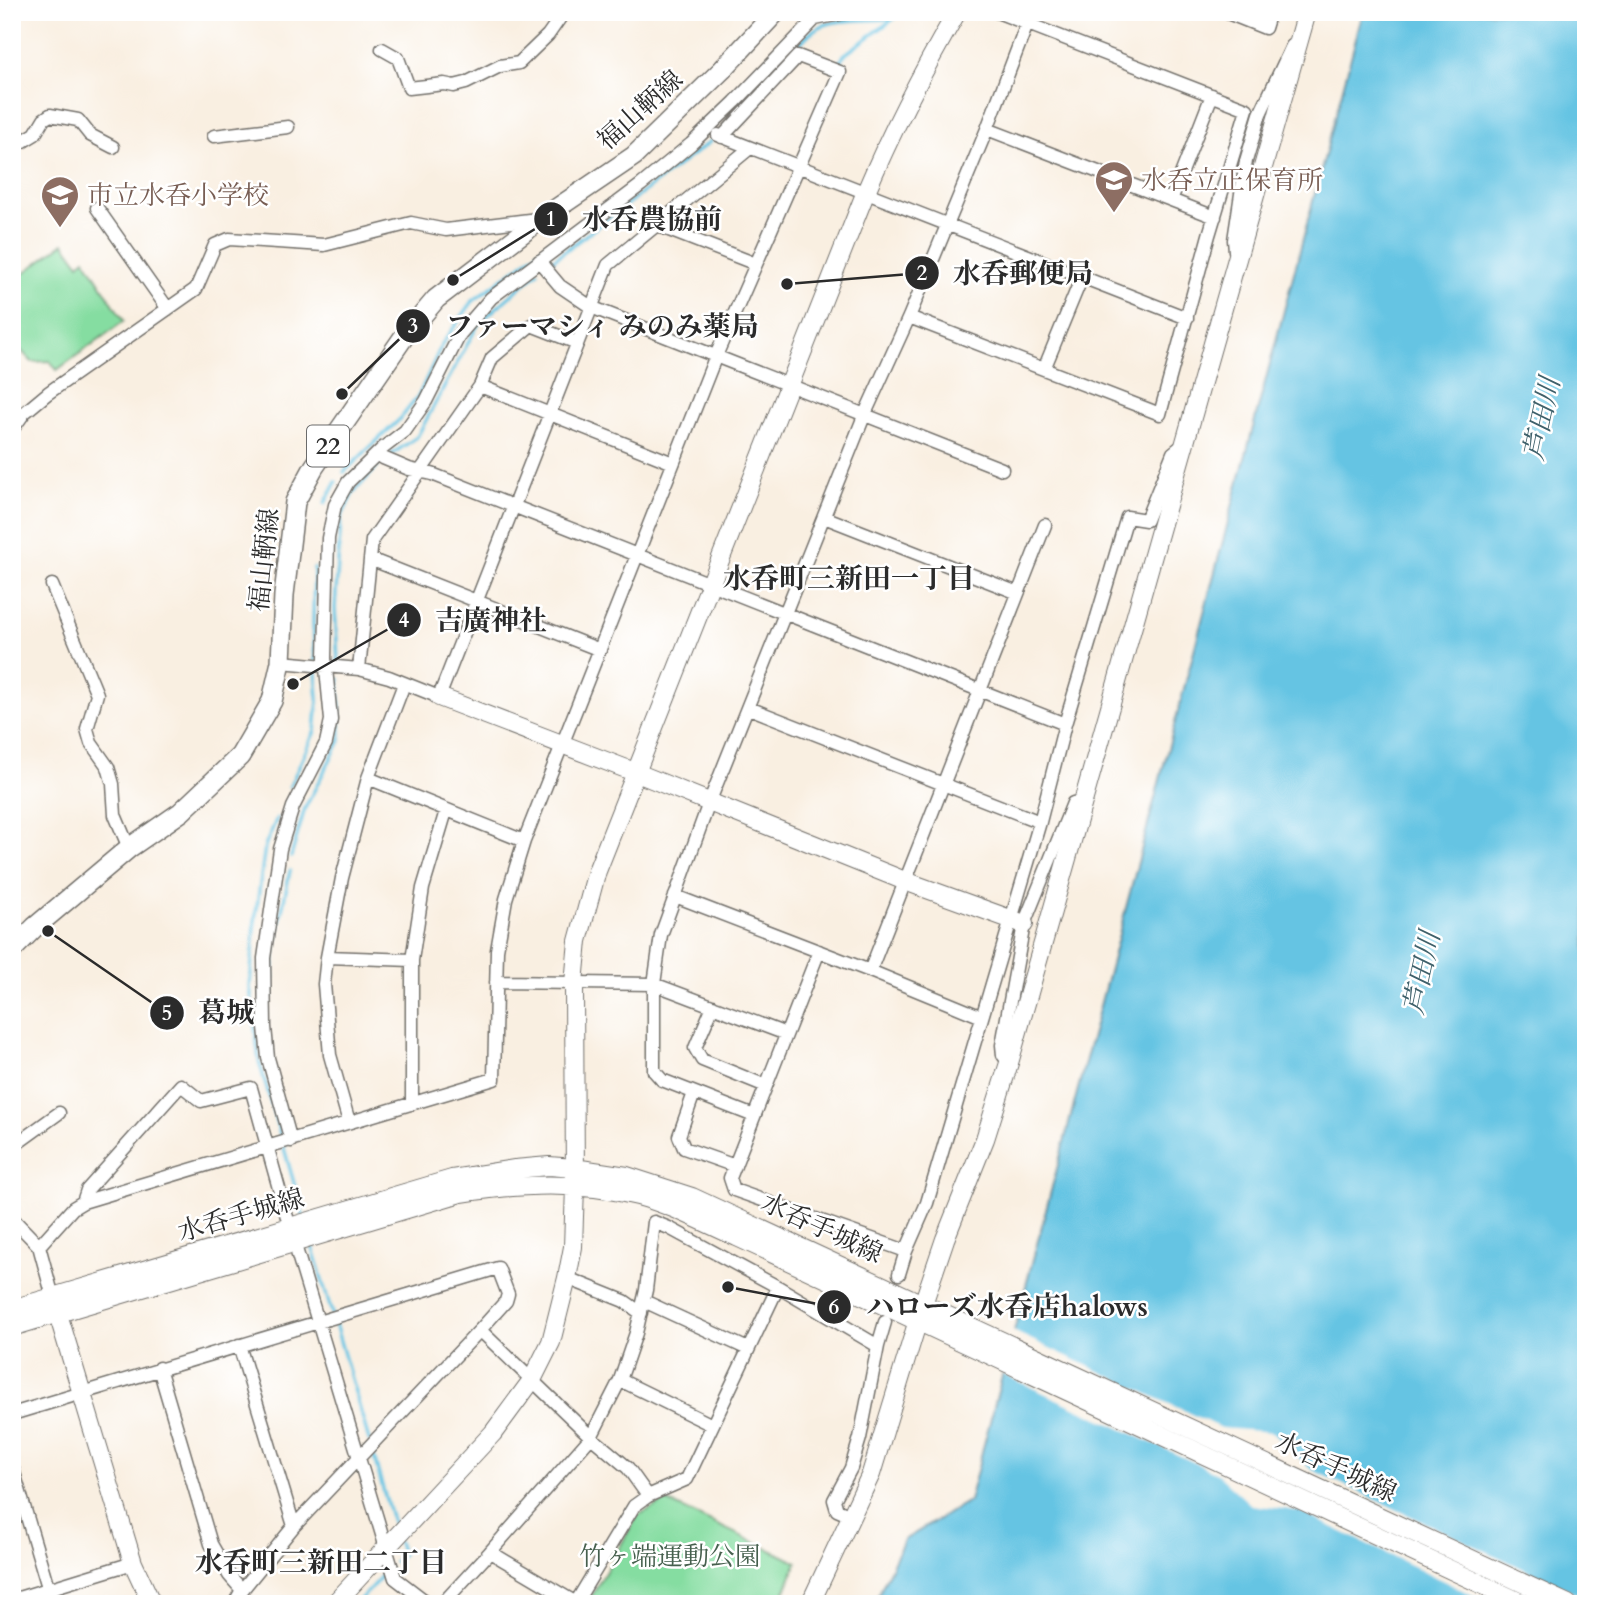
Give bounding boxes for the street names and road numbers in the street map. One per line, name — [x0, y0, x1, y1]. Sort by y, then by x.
street label: 福山鞆線 — [590, 62, 690, 158]
road number: 22 — [307, 426, 349, 466]
street label: 福山鞆線 — [241, 506, 287, 614]
street label: 水呑手城線 — [174, 1180, 308, 1250]
street label: 水呑手城線 — [756, 1185, 888, 1271]
street label: 水呑手城線 — [1270, 1424, 1402, 1510]

